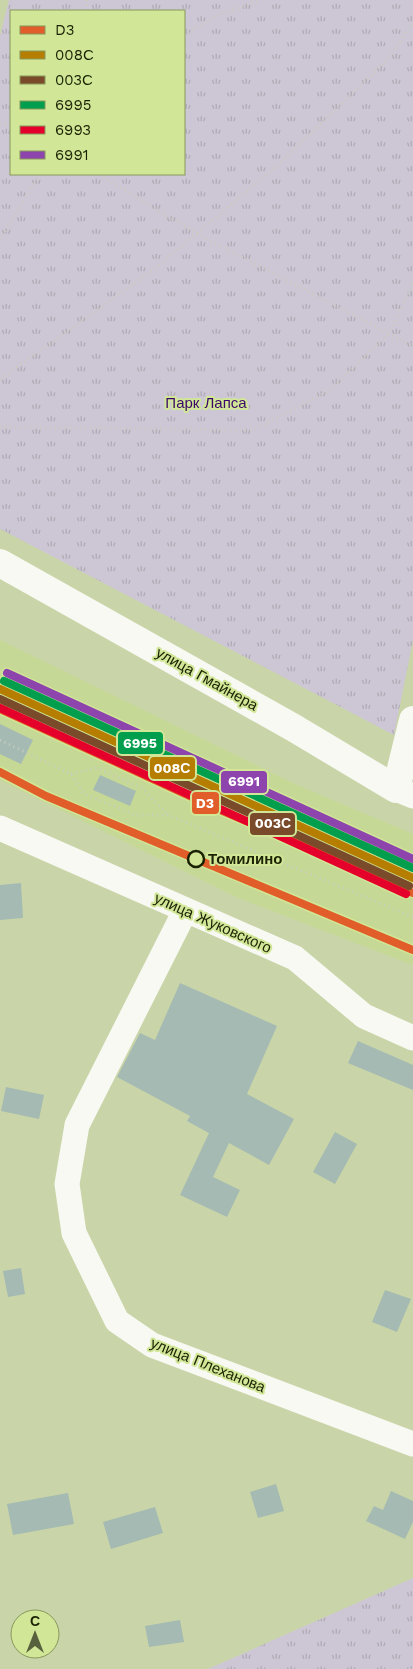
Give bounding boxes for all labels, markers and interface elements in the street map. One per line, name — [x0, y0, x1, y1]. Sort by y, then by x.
legend — [10, 10, 185, 175]
text: D3 — [55, 21, 75, 39]
text: 008С — [55, 46, 94, 64]
text: 003С — [55, 71, 93, 89]
text: 6995 — [55, 96, 91, 114]
text: 6993 — [55, 121, 91, 139]
text: 6991 — [55, 146, 88, 164]
park label: Парк Лапса — [165, 394, 247, 412]
street label: улица Гмайнера — [153, 643, 262, 715]
line badge: 6995 — [117, 731, 164, 755]
text: 6995 — [123, 735, 157, 751]
line badge: 008С — [149, 756, 196, 780]
text: 008С — [154, 760, 190, 776]
line badge: 6991 — [220, 770, 268, 794]
text: 6991 — [228, 773, 260, 789]
line badge: D3 — [191, 791, 220, 815]
text: D3 — [196, 795, 214, 811]
line badge: 003С — [249, 812, 296, 836]
text: 003С — [255, 815, 291, 831]
marker: Томилино — [187, 850, 205, 868]
place label: Томилино — [208, 850, 282, 868]
street label: улица Жуковского — [152, 889, 274, 957]
street label: улица Плеханова — [148, 1334, 269, 1397]
north arrow — [10, 1609, 60, 1659]
text: С — [30, 1613, 40, 1629]

